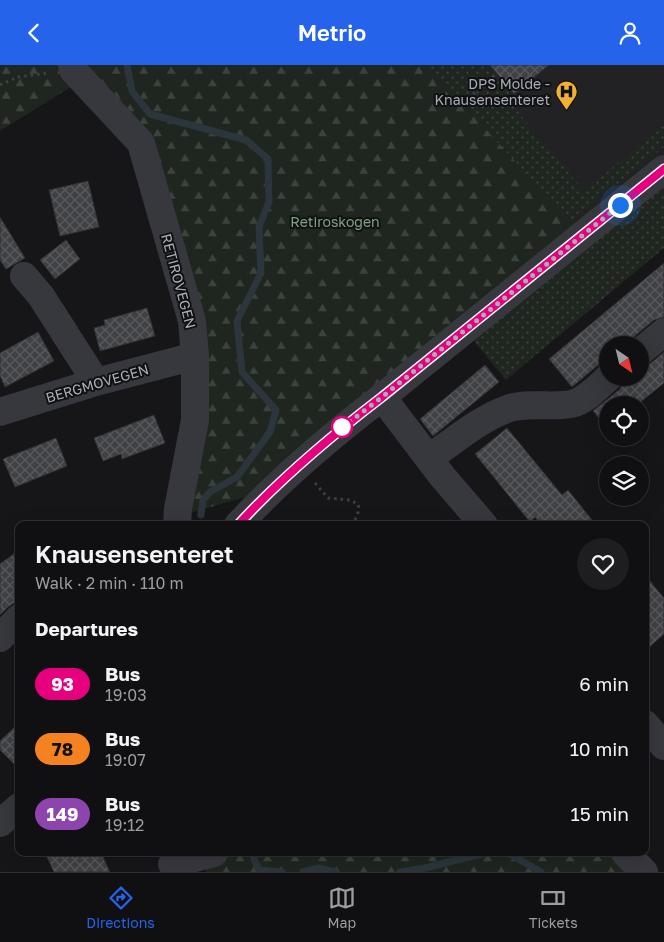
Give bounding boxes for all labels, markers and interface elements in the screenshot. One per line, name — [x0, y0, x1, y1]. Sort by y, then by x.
icon: back — [20, 19, 48, 47]
text: Metrio — [298, 19, 366, 46]
icon: person — [616, 19, 644, 47]
place label: DPS Molde - Knausensenteret — [434, 75, 550, 108]
hospital icon: DPS Molde - Knausensenteret — [554, 79, 578, 110]
your location — [608, 193, 633, 218]
park label: Retiroskogen — [290, 213, 380, 230]
street label: RETIROVEGEN — [158, 232, 200, 330]
north arrow — [599, 336, 649, 386]
map controls — [599, 336, 649, 506]
street label: BERGMOVEGEN — [44, 360, 150, 406]
button: locate — [599, 396, 649, 446]
unlabelled marker — [331, 416, 353, 438]
button: layers — [599, 456, 649, 506]
button: heart — [577, 538, 629, 590]
text: Knausensenteret — [35, 539, 234, 568]
text: Walk · 2 min · 110 m — [35, 573, 184, 593]
text: Departures — [35, 617, 138, 640]
text: Bus — [105, 662, 140, 685]
text: 6 min — [579, 672, 629, 695]
text: 93 — [51, 673, 74, 695]
text: 19:03 — [105, 685, 147, 705]
text: Bus — [105, 727, 140, 750]
text: 10 min — [570, 737, 629, 760]
text: 78 — [52, 738, 73, 760]
text: 19:07 — [105, 750, 146, 770]
text: Bus — [105, 792, 140, 815]
text: 15 min — [570, 802, 629, 825]
text: 149 — [47, 803, 78, 825]
text: 19:12 — [105, 815, 144, 835]
tab: Directions — [86, 884, 155, 931]
tab: Map — [327, 884, 356, 931]
tab: Tickets — [529, 884, 578, 931]

